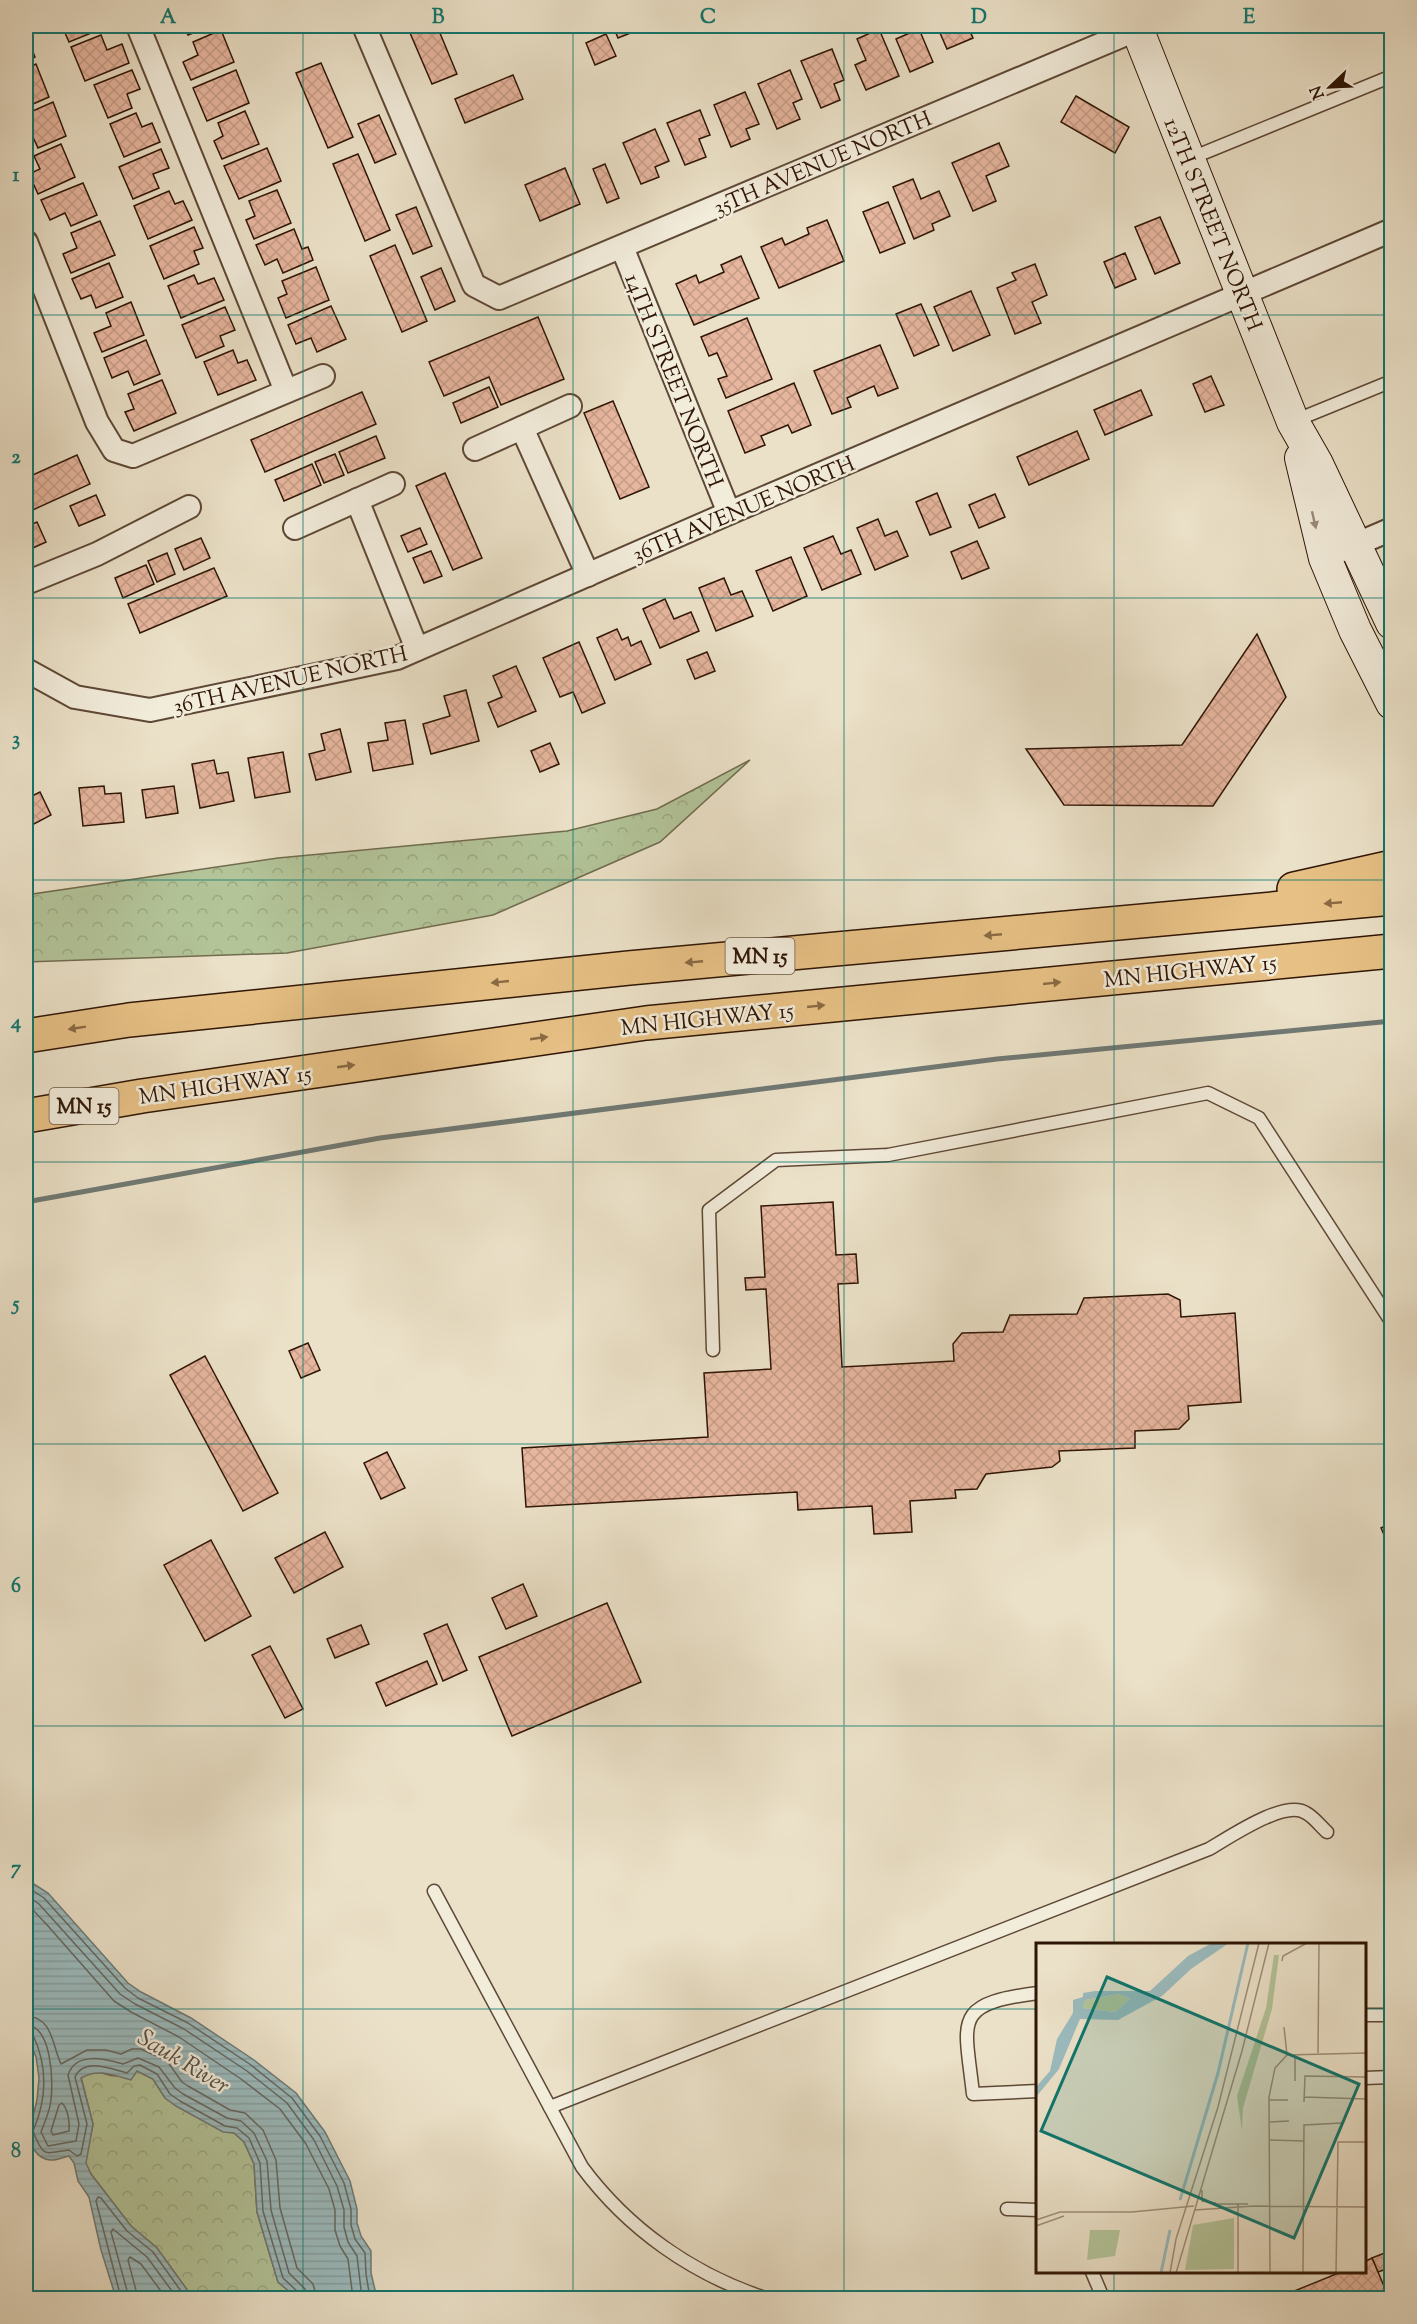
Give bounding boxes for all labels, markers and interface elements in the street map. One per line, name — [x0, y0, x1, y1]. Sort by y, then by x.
text: A — [160, 4, 177, 33]
text: B — [432, 4, 445, 33]
text: C — [700, 4, 716, 33]
text: D — [971, 4, 987, 33]
text: E — [1243, 4, 1256, 33]
north arrow — [1300, 57, 1360, 117]
text: N — [1305, 81, 1332, 102]
street label: 35TH AVENUE NORTH — [709, 104, 937, 225]
street label: 12TH STREET NORTH — [1154, 114, 1269, 337]
text: 1 — [13, 162, 20, 191]
street label: 14TH STREET NORTH — [615, 269, 730, 493]
text: 2 — [11, 444, 21, 473]
street label: 36TH AVENUE NORTH — [628, 449, 861, 572]
one-way arrow — [1310, 511, 1320, 529]
street label: 36TH AVENUE NORTH — [170, 639, 411, 724]
text: 3 — [12, 726, 20, 755]
one-way arrow — [1324, 898, 1343, 908]
one-way arrow — [983, 930, 1002, 940]
road number: MN 15 — [726, 938, 795, 974]
street label: MN HIGHWAY 15 — [1102, 948, 1279, 998]
one-way arrow — [684, 957, 703, 967]
one-way arrow — [490, 977, 509, 987]
one-way arrow — [1042, 978, 1061, 988]
street label: MN HIGHWAY 15 — [619, 996, 796, 1046]
one-way arrow — [806, 1001, 825, 1011]
text: 4 — [10, 1009, 21, 1038]
one-way arrow — [68, 1024, 87, 1033]
one-way arrow — [529, 1034, 548, 1043]
street label: MN HIGHWAY 15 — [137, 1059, 314, 1115]
one-way arrow — [336, 1062, 355, 1071]
road number: MN 15 — [50, 1088, 118, 1124]
text: 5 — [11, 1291, 20, 1320]
text: 6 — [11, 1573, 21, 1602]
text: 7 — [11, 1855, 22, 1884]
inset map — [1036, 1943, 1366, 2273]
water label: Sauk River — [130, 2022, 236, 2104]
text: 8 — [11, 2138, 21, 2167]

